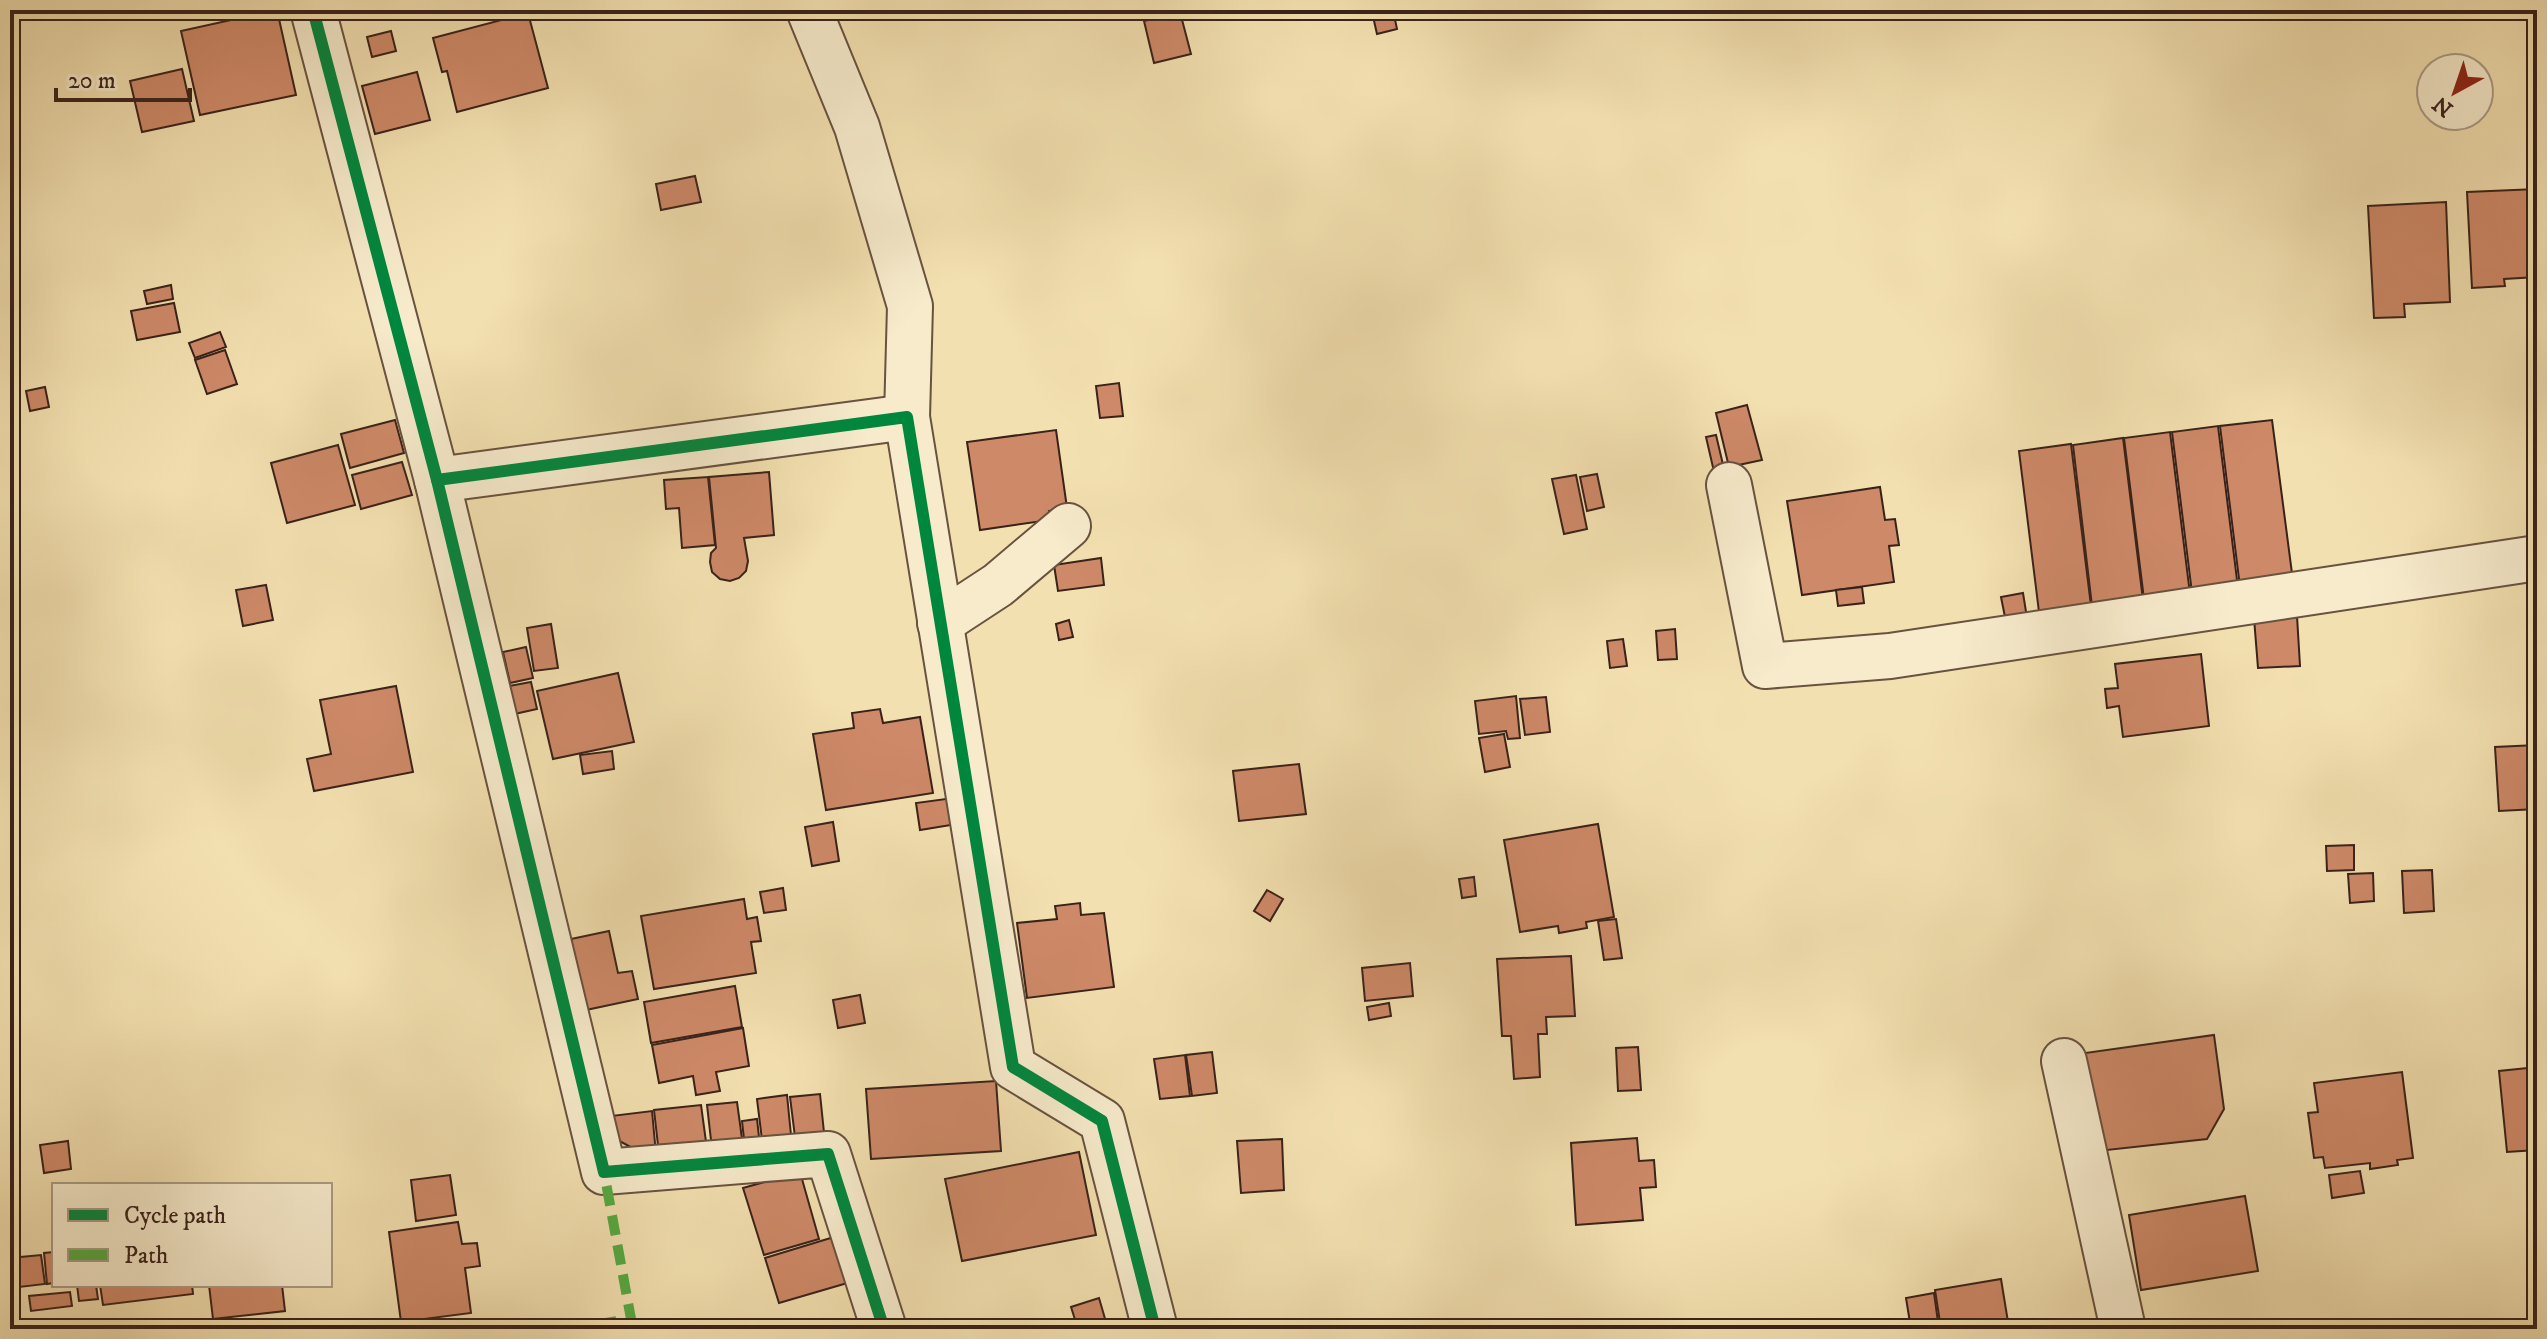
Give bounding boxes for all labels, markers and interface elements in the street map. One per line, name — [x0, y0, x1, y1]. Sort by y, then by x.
scale bar — [56, 52, 190, 102]
north arrow — [2415, 52, 2495, 132]
text: 20 m — [68, 66, 116, 96]
text: N — [2428, 90, 2459, 122]
legend — [52, 1183, 332, 1287]
text: Cycle path — [124, 1201, 226, 1231]
text: Path — [124, 1241, 169, 1271]

